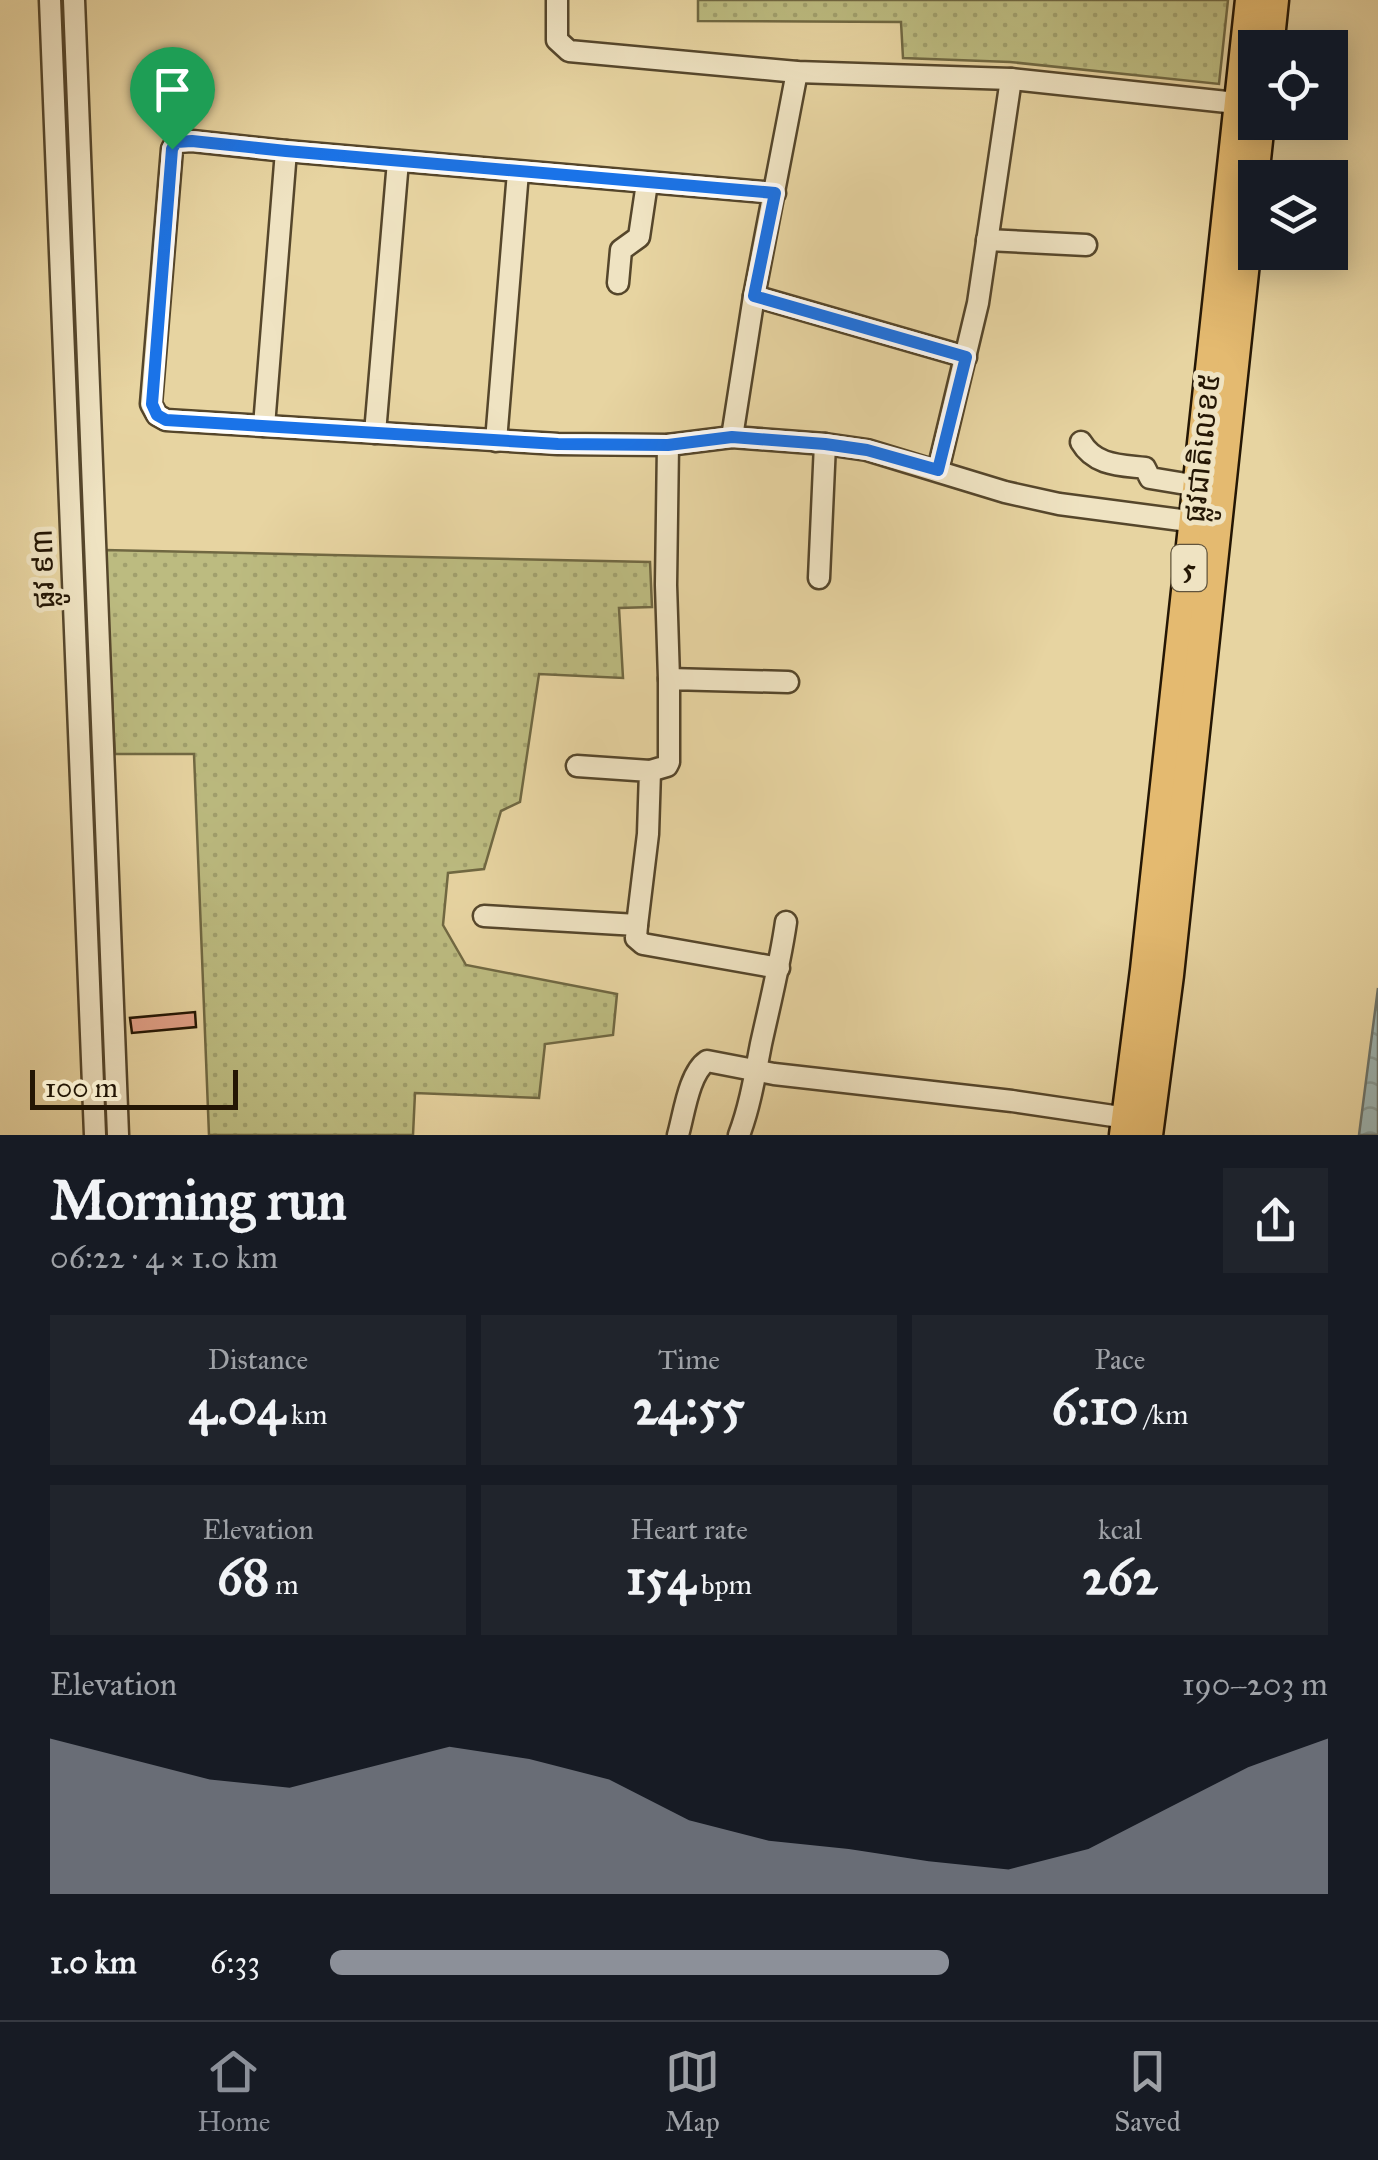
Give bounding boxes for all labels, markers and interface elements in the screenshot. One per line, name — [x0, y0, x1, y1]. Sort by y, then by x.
map controls — [1238, 30, 1348, 270]
button: locate — [1238, 30, 1348, 140]
pin — [130, 47, 215, 150]
icon: arrive — [145, 62, 200, 117]
button: layers — [1238, 160, 1348, 270]
street label: ផ្លូវជាតិលេខ៥ — [1176, 371, 1236, 525]
street label: ផ្លូវ ៩៣ — [24, 528, 70, 610]
road number: 5 — [1172, 545, 1206, 591]
scale bar — [30, 1065, 238, 1110]
text: 100 m — [45, 1070, 118, 1105]
text: Morning run — [50, 1167, 347, 1234]
button: share — [1223, 1168, 1328, 1273]
text: 06:22 · 4 × 1.0 km — [50, 1238, 278, 1277]
text: Distance — [208, 1342, 308, 1377]
text: Time — [658, 1342, 720, 1377]
text: Pace — [1095, 1342, 1145, 1377]
text: 4.04 — [189, 1377, 285, 1438]
text: 24:55 — [633, 1377, 745, 1438]
text: 6:10 — [1052, 1377, 1138, 1438]
text: km — [285, 1397, 327, 1432]
text: /km — [1138, 1397, 1188, 1432]
text: Elevation — [202, 1512, 314, 1547]
text: Heart rate — [630, 1512, 748, 1547]
text: kcal — [1098, 1512, 1142, 1547]
text: 68 — [217, 1547, 269, 1608]
text: 154 — [626, 1547, 695, 1608]
text: 262 — [1083, 1547, 1157, 1608]
text: m — [269, 1567, 299, 1602]
text: bpm — [695, 1567, 752, 1602]
text: Elevation — [50, 1665, 177, 1704]
text: 190–203 m — [1182, 1665, 1328, 1704]
text: 1.0 km — [50, 1943, 137, 1982]
text: 6:33 — [210, 1943, 260, 1982]
tab: Home — [197, 2044, 270, 2139]
tab: Map — [665, 2044, 720, 2139]
tab: Saved — [1114, 2044, 1181, 2139]

